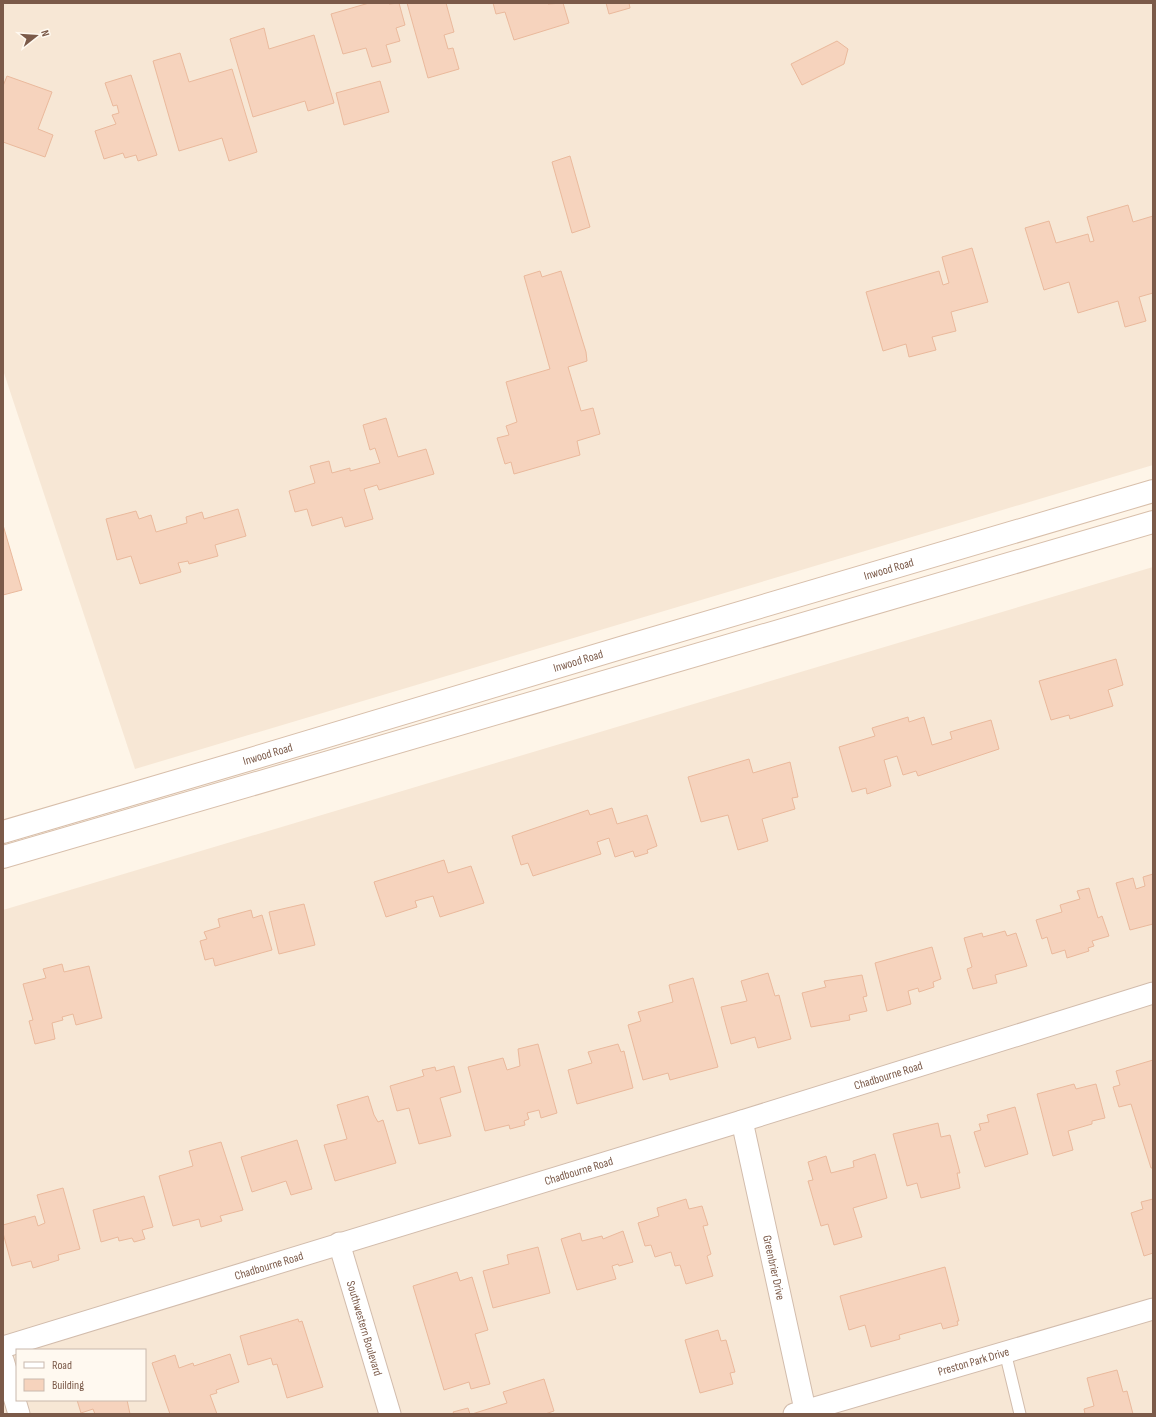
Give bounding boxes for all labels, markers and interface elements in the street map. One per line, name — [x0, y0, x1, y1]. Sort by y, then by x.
north arrow — [16, 16, 56, 56]
text: N — [38, 29, 52, 38]
street label: Inwood Road — [862, 555, 916, 584]
street label: Inwood Road — [552, 647, 605, 676]
street label: Inwood Road — [241, 740, 295, 769]
street label: Chadbourne Road — [852, 1058, 925, 1094]
street label: Chadbourne Road — [543, 1154, 615, 1189]
street label: Greenbrier Drive — [759, 1234, 788, 1302]
street label: Chadbourne Road — [233, 1249, 305, 1284]
street label: Southwestern Boulevard — [343, 1279, 385, 1378]
street label: Preston Park Drive — [936, 1344, 1011, 1380]
legend — [16, 1349, 146, 1401]
text: Road — [52, 1358, 72, 1373]
text: Building — [52, 1378, 84, 1393]

